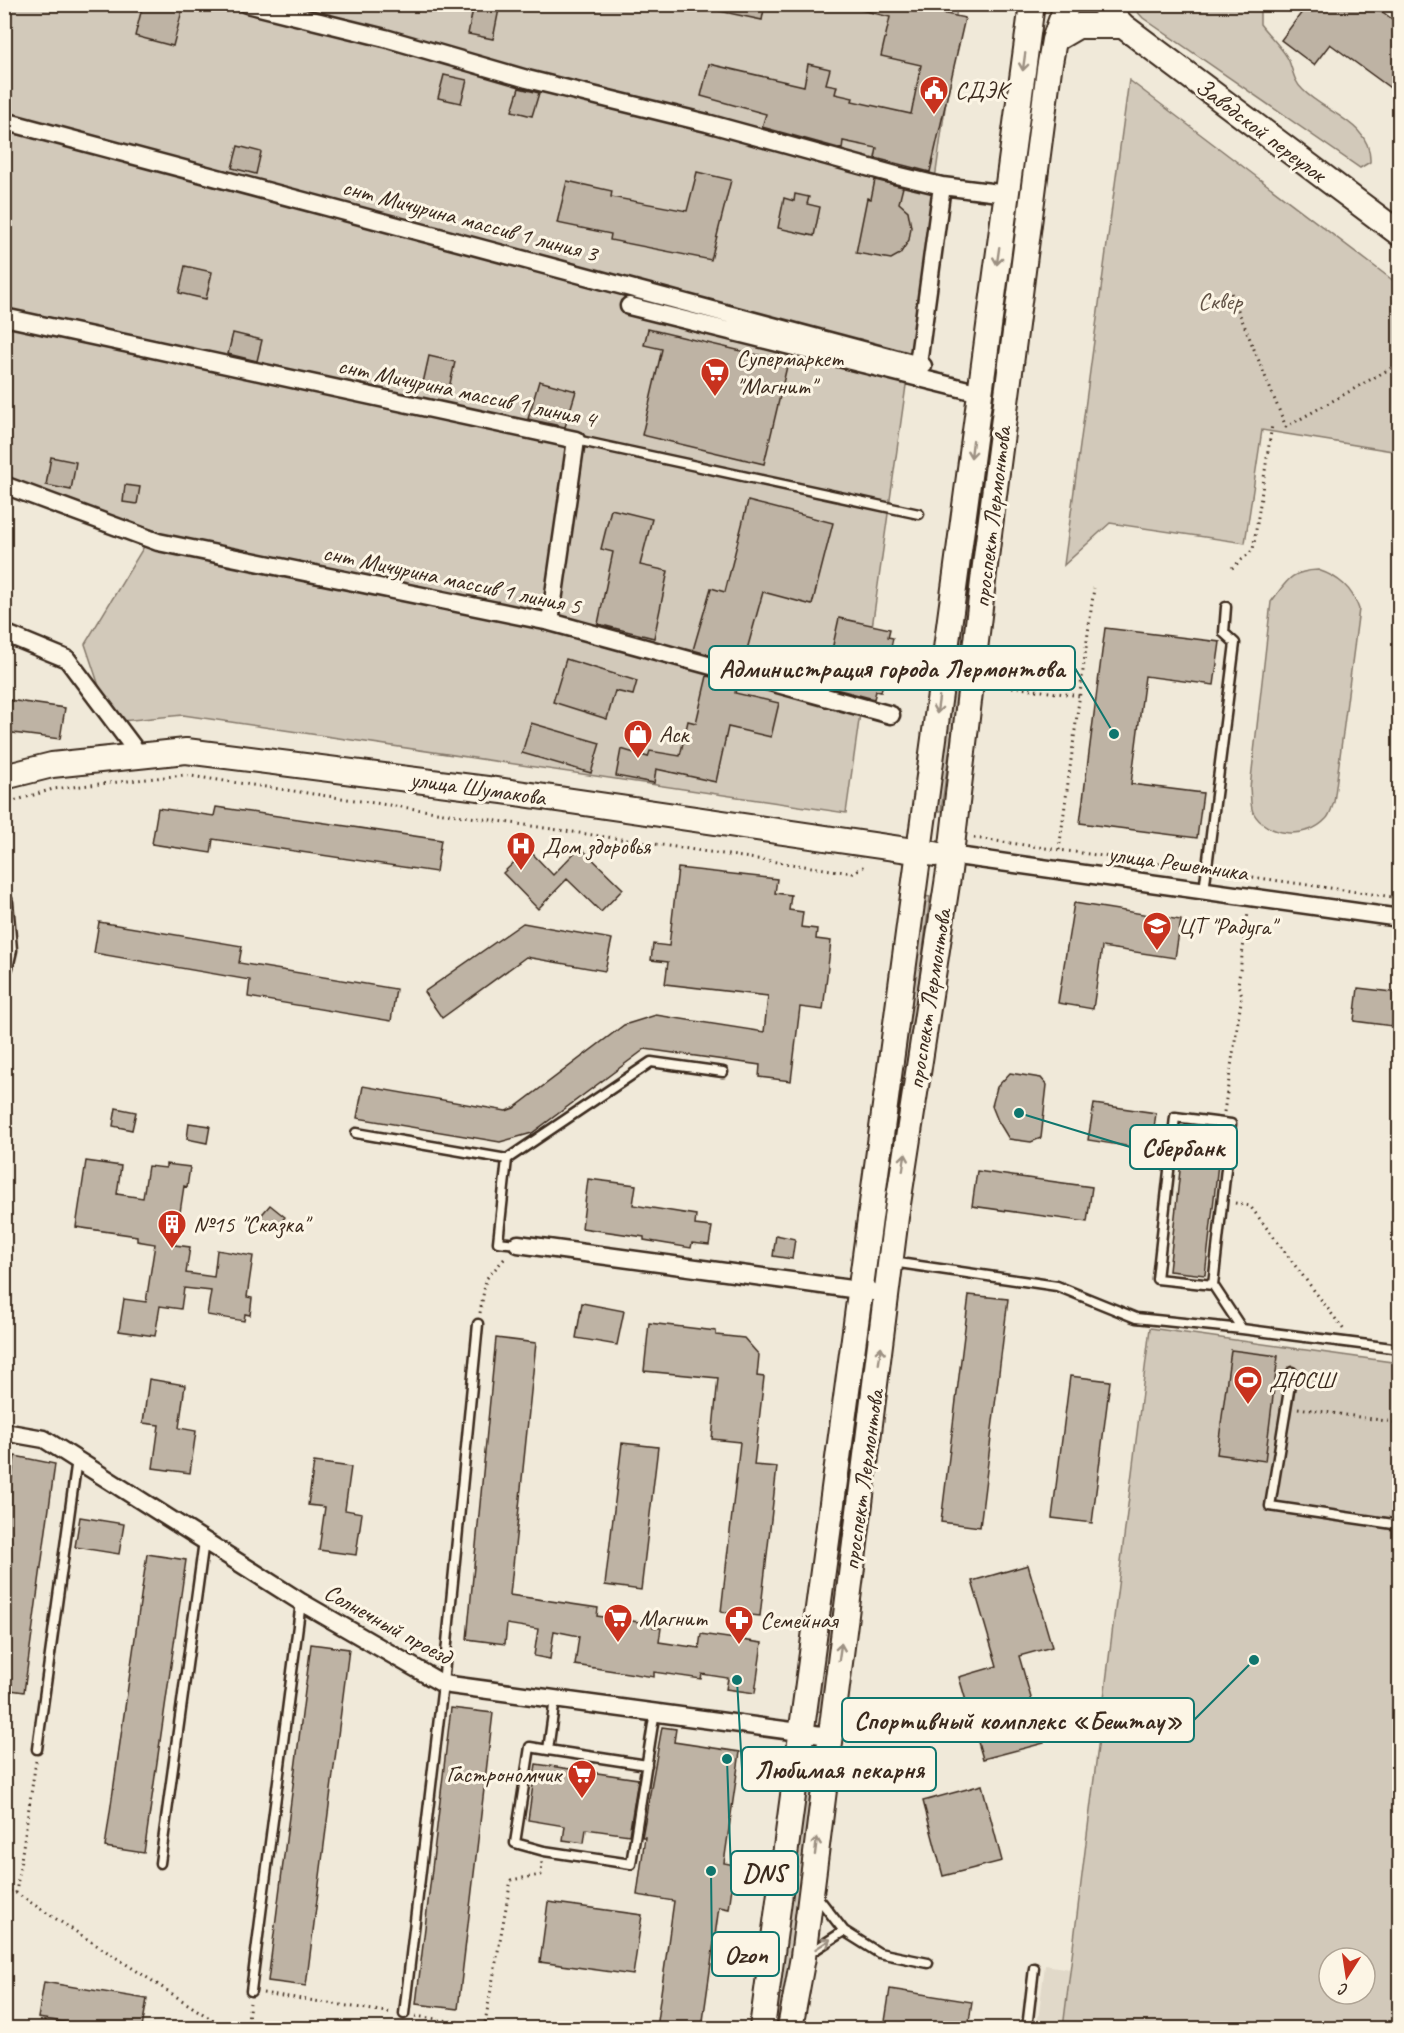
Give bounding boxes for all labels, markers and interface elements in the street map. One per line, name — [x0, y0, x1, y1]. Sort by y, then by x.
one-way arrow — [1018, 52, 1029, 72]
street label: Заводской переулок — [1190, 71, 1334, 190]
public building icon: СДЭК — [918, 74, 950, 116]
place label: СДЭК — [955, 75, 1013, 105]
street label: снт Мичурина массив 1 линия 3 — [339, 172, 603, 269]
one-way arrow — [993, 245, 1004, 265]
park label: Сквер — [1198, 286, 1244, 316]
place label: Супермаркет "Магнит" — [736, 343, 844, 401]
street label: снт Мичурина массив 1 линия 4 — [335, 350, 601, 434]
supermarket icon: Супермаркет "Магнит" — [699, 356, 731, 398]
street label: проспект Лермонтова — [966, 423, 1018, 609]
one-way arrow — [967, 439, 978, 458]
street label: снт Мичурина массив 1 линия 5 — [320, 537, 585, 621]
callout: Администрация города Лермонтова — [709, 646, 1075, 690]
text: Администрация города Лермонтова — [719, 652, 1067, 685]
one-way arrow — [933, 694, 944, 714]
shop icon: Аск — [622, 718, 654, 760]
place label: Аск — [659, 719, 691, 749]
street label: улица Шумакова — [406, 763, 549, 813]
hospital icon: Дом здоровья — [505, 830, 537, 872]
place label: Дом здоровья — [542, 831, 652, 861]
street label: улица Решетника — [1104, 838, 1251, 888]
street label: проспект Лермонтова — [900, 905, 958, 1091]
school or university icon: ЦТ "Радуга" — [1141, 910, 1173, 952]
place label: ЦТ "Радуга" — [1178, 911, 1281, 941]
callout: Сбербанк — [1130, 1125, 1237, 1169]
text: Сбербанк — [1141, 1131, 1226, 1164]
one-way arrow — [899, 1152, 910, 1172]
building icon: №15 "Сказка" — [156, 1208, 188, 1250]
place label: №15 "Сказка" — [193, 1209, 314, 1239]
one-way arrow — [875, 1346, 886, 1365]
sports icon: ДЮСШ — [1232, 1364, 1264, 1406]
place label: ДЮСШ — [1269, 1365, 1338, 1395]
street label: проспект Лермонтова — [835, 1386, 891, 1572]
street label: Солнечный проезд — [319, 1577, 459, 1673]
supermarket icon: Магнит — [602, 1602, 634, 1644]
place label: Магнит — [639, 1603, 708, 1633]
pharmacy icon: Семейная — [723, 1604, 755, 1646]
place label: Семейная — [760, 1605, 839, 1635]
one-way arrow — [835, 1643, 846, 1663]
callout: Спортивный комплекс «Бештау» — [842, 1698, 1194, 1742]
text: Спортивный комплекс «Бештау» — [854, 1704, 1183, 1737]
callout: Любимая пекарня — [742, 1747, 936, 1791]
text: Любимая пекарня — [754, 1753, 926, 1786]
supermarket icon: Гастрономчик — [566, 1758, 598, 1800]
place label: Гастрономчик — [446, 1759, 563, 1789]
one-way arrow — [811, 1836, 822, 1856]
callout: DNS — [731, 1851, 798, 1895]
text: DNS — [742, 1857, 790, 1890]
callout: Ozon — [712, 1932, 779, 1976]
text: Ozon — [724, 1938, 769, 1971]
one-way arrow — [814, 1938, 831, 1950]
north arrow — [1317, 1946, 1377, 2006]
text: С — [1336, 1979, 1350, 2000]

